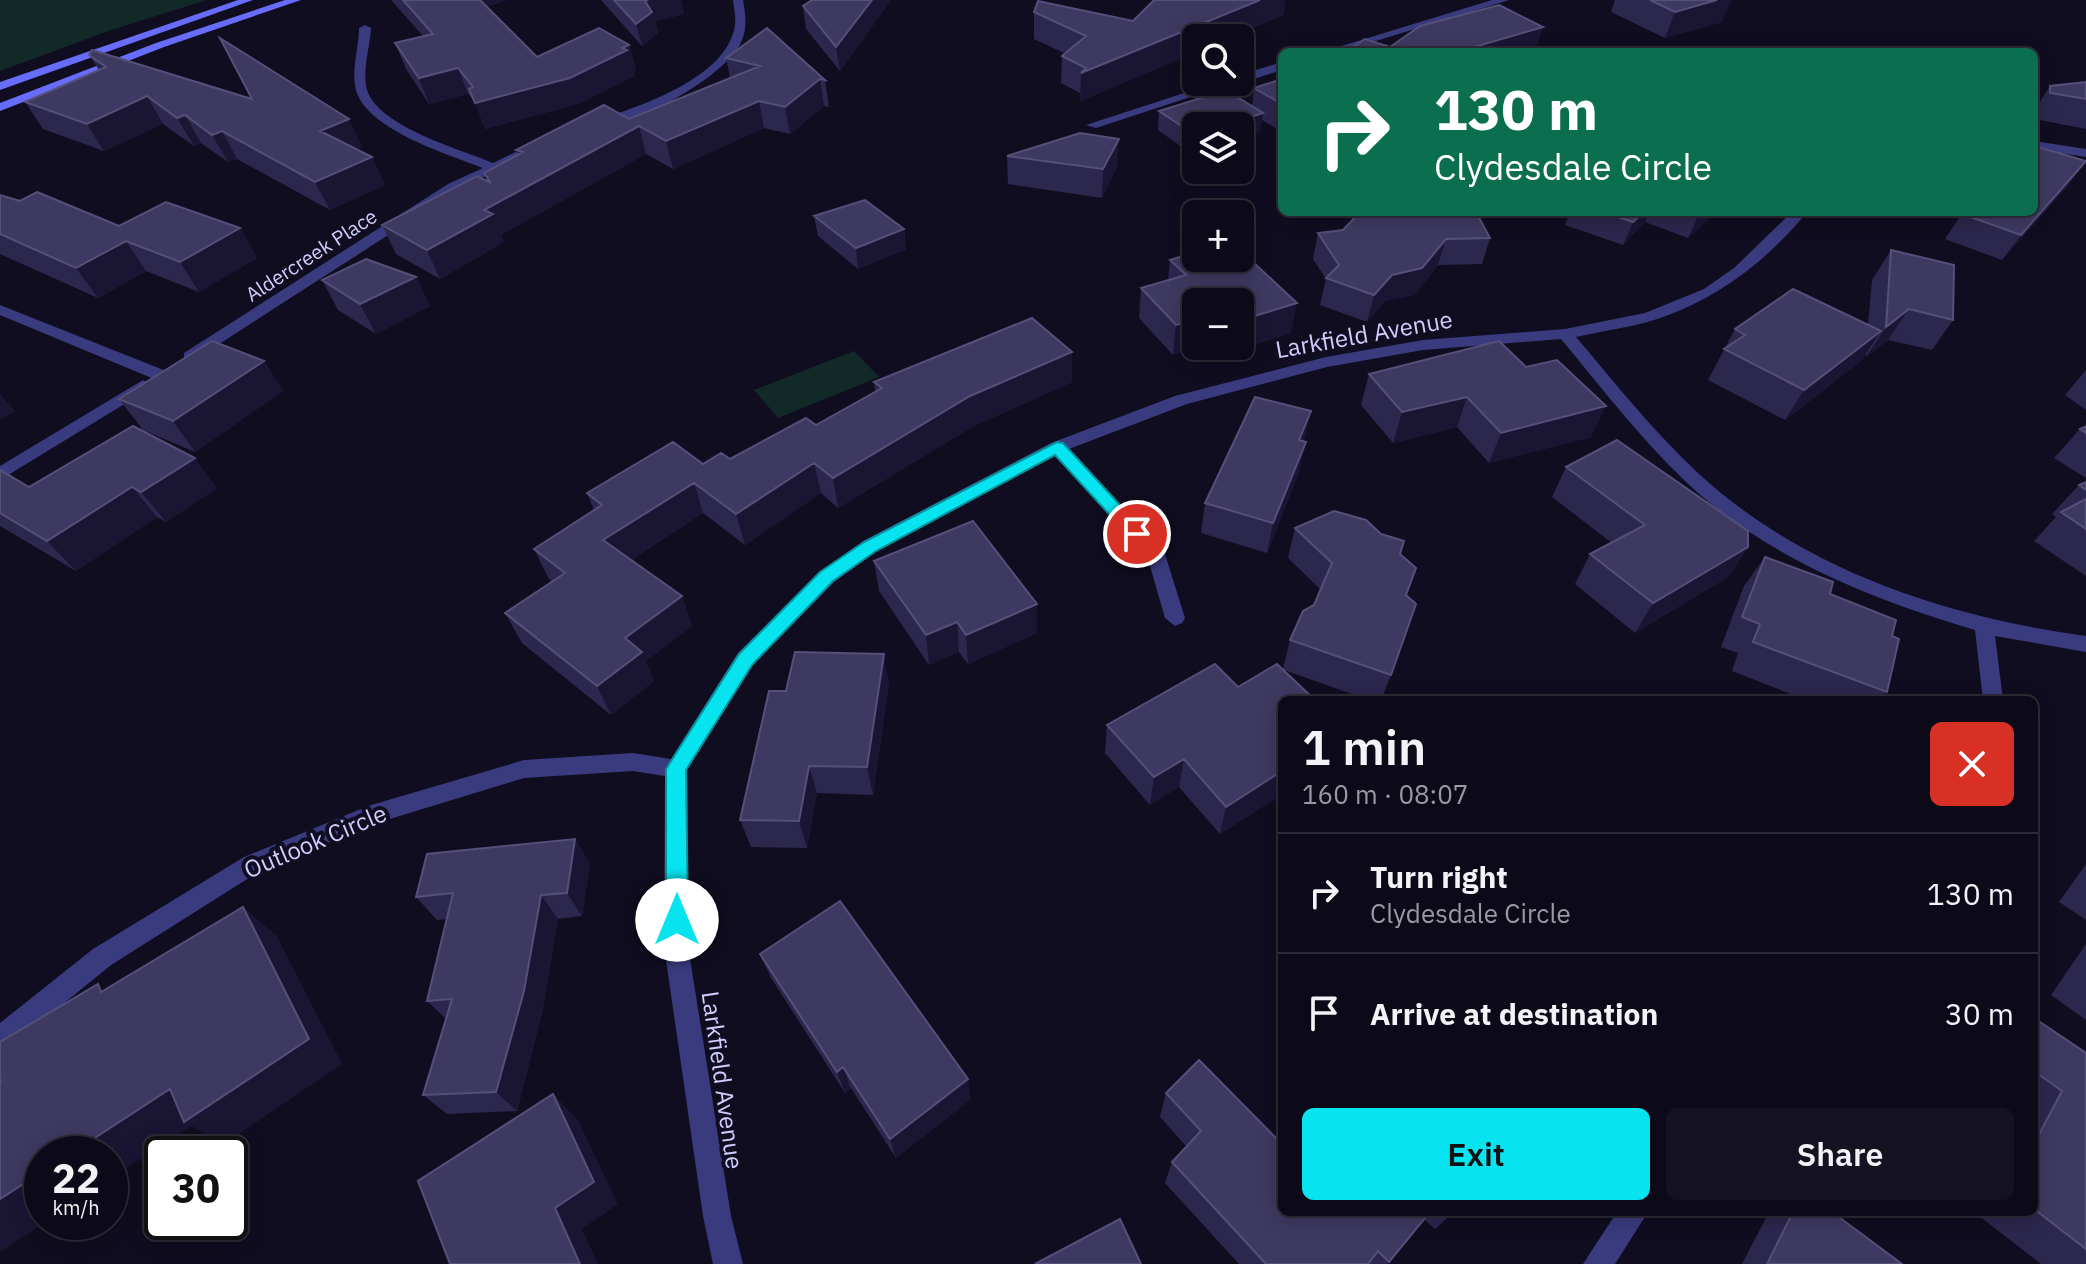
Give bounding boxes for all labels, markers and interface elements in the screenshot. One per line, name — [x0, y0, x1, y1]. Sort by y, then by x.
map controls — [1182, 24, 1254, 360]
button: search — [1182, 24, 1254, 96]
text: 130 m — [1434, 73, 1598, 145]
icon: right — [1302, 80, 1406, 184]
button: layers — [1182, 112, 1254, 184]
text: Clydesdale Circle — [1434, 143, 1712, 190]
button: + — [1182, 200, 1254, 272]
street label: Aldercreek Place — [240, 202, 382, 308]
button: − — [1182, 288, 1254, 360]
street label: Larkfield Avenue — [1273, 303, 1455, 365]
pin — [1103, 500, 1171, 568]
icon: arrive — [1115, 512, 1159, 556]
text: 1 min — [1302, 716, 1426, 778]
button: close — [1930, 722, 2014, 806]
text: 160 m · 08:07 — [1302, 777, 1468, 811]
street label: Outlook Circle — [239, 797, 391, 885]
text: Turn right — [1370, 857, 1508, 896]
icon: right — [1302, 871, 1346, 915]
text: 130 m — [1927, 874, 2014, 913]
position arrow — [635, 878, 719, 962]
text: Clydesdale Circle — [1370, 896, 1571, 930]
street label: Larkfield Avenue — [695, 989, 751, 1171]
icon: arrive — [1302, 991, 1346, 1035]
text: Arrive at destination — [1370, 994, 1658, 1033]
text: 30 m — [1945, 994, 2014, 1033]
button: Exit — [1302, 1108, 1650, 1200]
button: Share — [1666, 1108, 2014, 1200]
speed limit sign: 30 — [144, 1136, 248, 1240]
text: 22 — [52, 1152, 100, 1204]
text: km/h — [52, 1194, 100, 1221]

